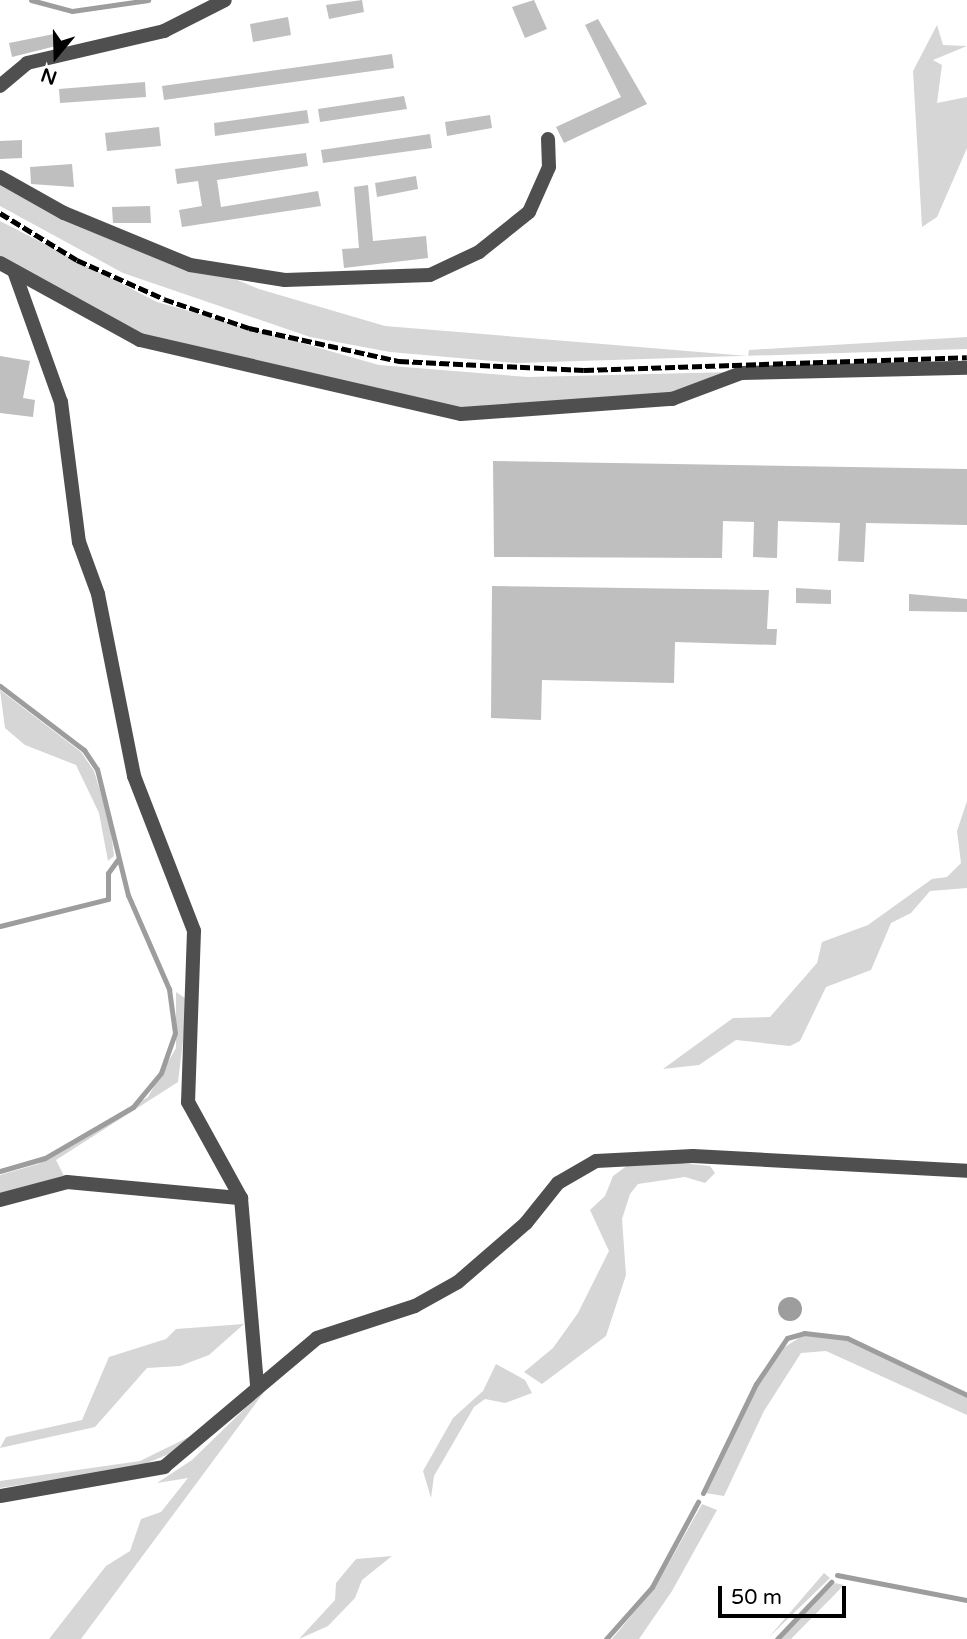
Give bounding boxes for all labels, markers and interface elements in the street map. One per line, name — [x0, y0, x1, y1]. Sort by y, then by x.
north arrow — [21, 21, 91, 91]
text: N — [38, 63, 60, 89]
scale bar — [722, 1572, 850, 1616]
text: 50 m — [731, 1585, 782, 1610]

